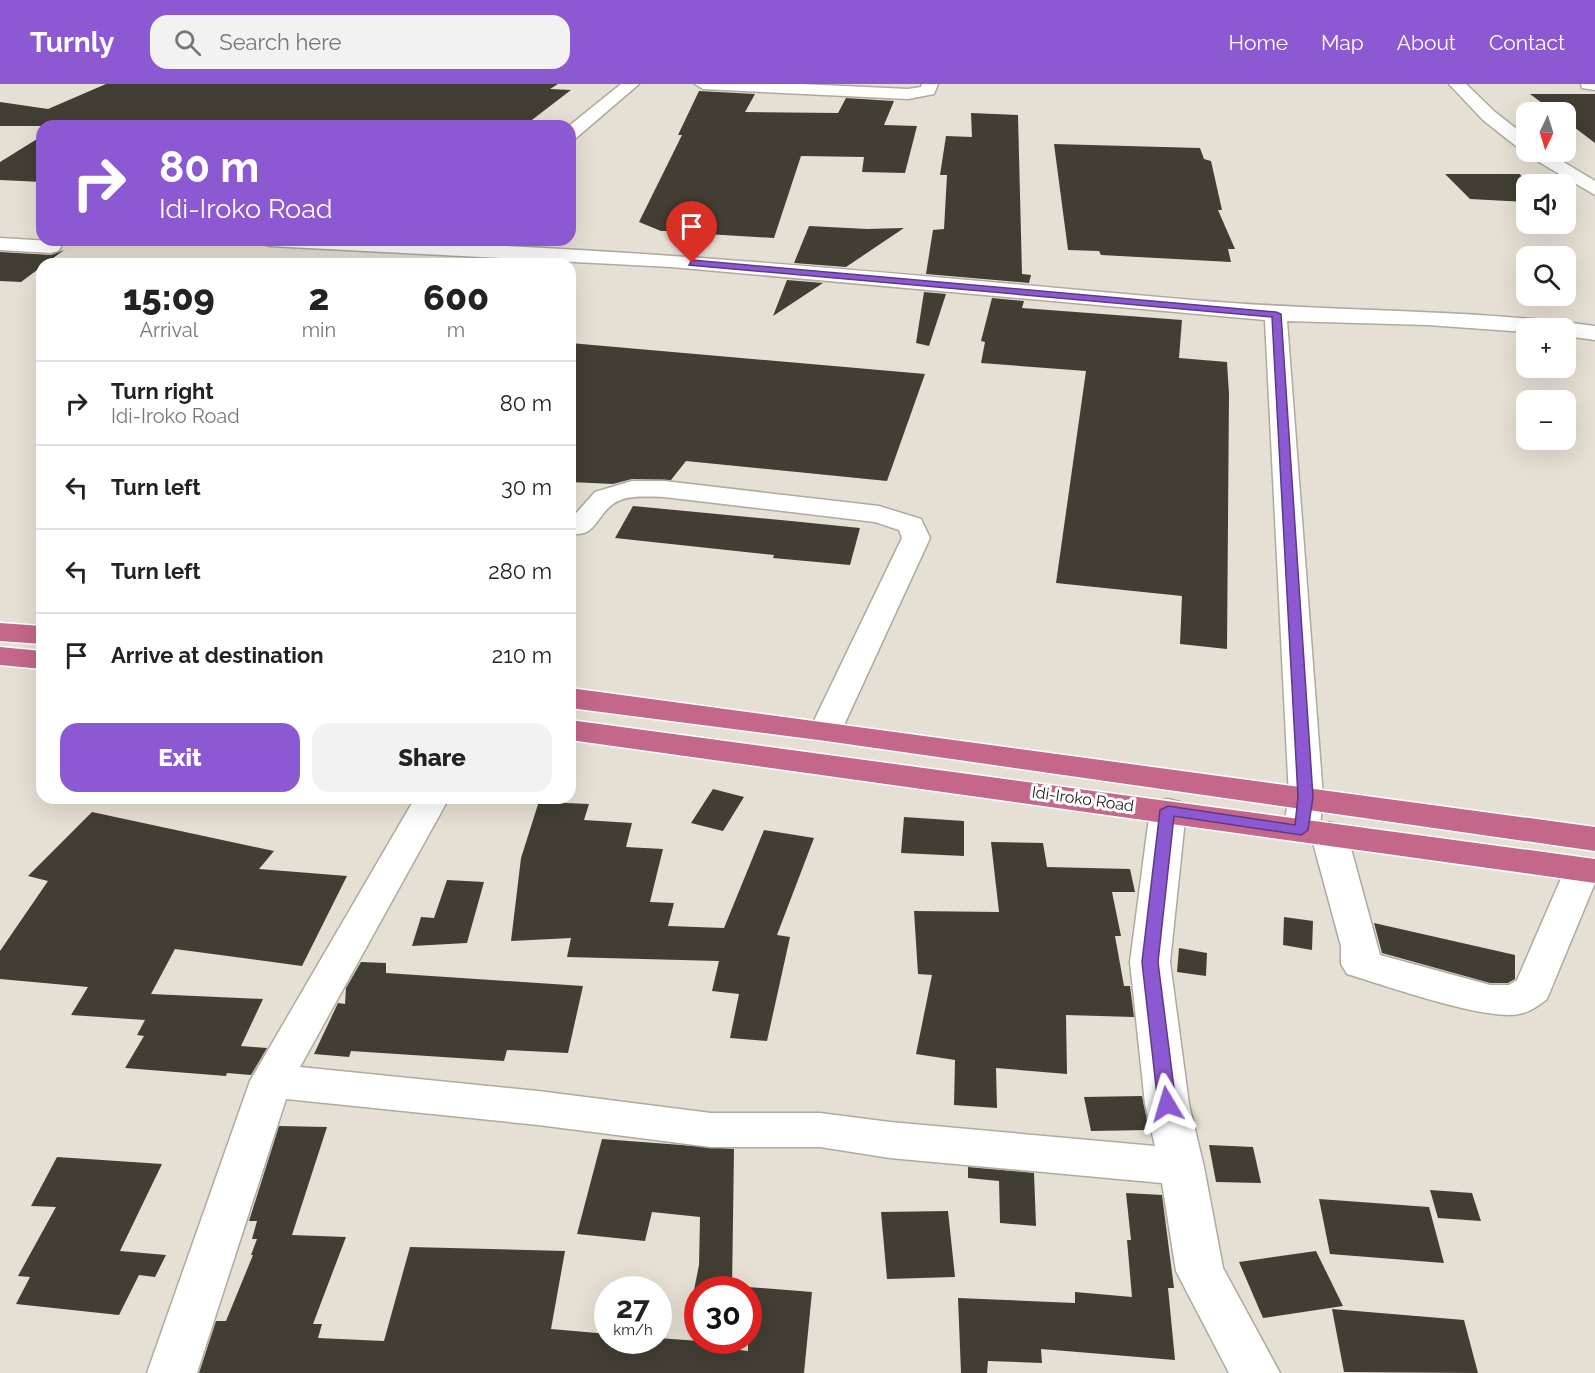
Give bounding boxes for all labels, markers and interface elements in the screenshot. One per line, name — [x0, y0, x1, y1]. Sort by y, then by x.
search box — [150, 15, 570, 69]
text: Turnly — [30, 26, 114, 59]
icon: search — [171, 26, 204, 59]
text: Search here — [219, 29, 341, 55]
text: Home — [1229, 30, 1288, 55]
text: Map — [1321, 30, 1364, 55]
text: About — [1397, 30, 1456, 55]
text: Contact — [1489, 30, 1565, 55]
north arrow — [1516, 102, 1576, 162]
map controls — [1516, 102, 1576, 450]
text: 80 m — [159, 143, 259, 192]
icon: right — [60, 144, 138, 222]
button: sound — [1516, 174, 1576, 234]
text: Idi-Iroko Road — [159, 193, 333, 224]
pin — [666, 201, 717, 263]
icon: arrive — [675, 210, 708, 243]
button: search — [1516, 246, 1576, 306]
text: 15:09 — [123, 276, 215, 318]
text: 2 — [308, 276, 329, 318]
text: 600 — [423, 276, 489, 318]
text: Arrival — [140, 318, 198, 342]
text: min — [302, 318, 336, 342]
text: m — [447, 318, 465, 342]
button: + — [1516, 318, 1576, 378]
text: Turn right — [111, 378, 214, 404]
icon: right — [60, 387, 93, 420]
text: 80 m — [500, 390, 552, 416]
button: − — [1516, 390, 1576, 450]
text: Idi-Iroko Road — [111, 404, 240, 428]
icon: left — [60, 471, 93, 504]
text: Turn left — [111, 474, 201, 500]
text: 30 m — [501, 474, 552, 500]
icon: left — [60, 555, 93, 588]
text: Turn left — [111, 558, 201, 584]
text: 280 m — [488, 558, 552, 584]
icon: arrive — [60, 639, 93, 672]
text: Arrive at destination — [111, 642, 324, 668]
text: 210 m — [492, 642, 552, 668]
button: Exit — [60, 723, 300, 792]
button: Share — [312, 723, 552, 792]
street label: Idi-Iroko Road — [1031, 782, 1135, 816]
position arrow — [1135, 1072, 1199, 1136]
speed limit sign: 30 — [684, 1276, 762, 1354]
text: 27 — [616, 1290, 650, 1325]
text: km/h — [613, 1321, 653, 1339]

